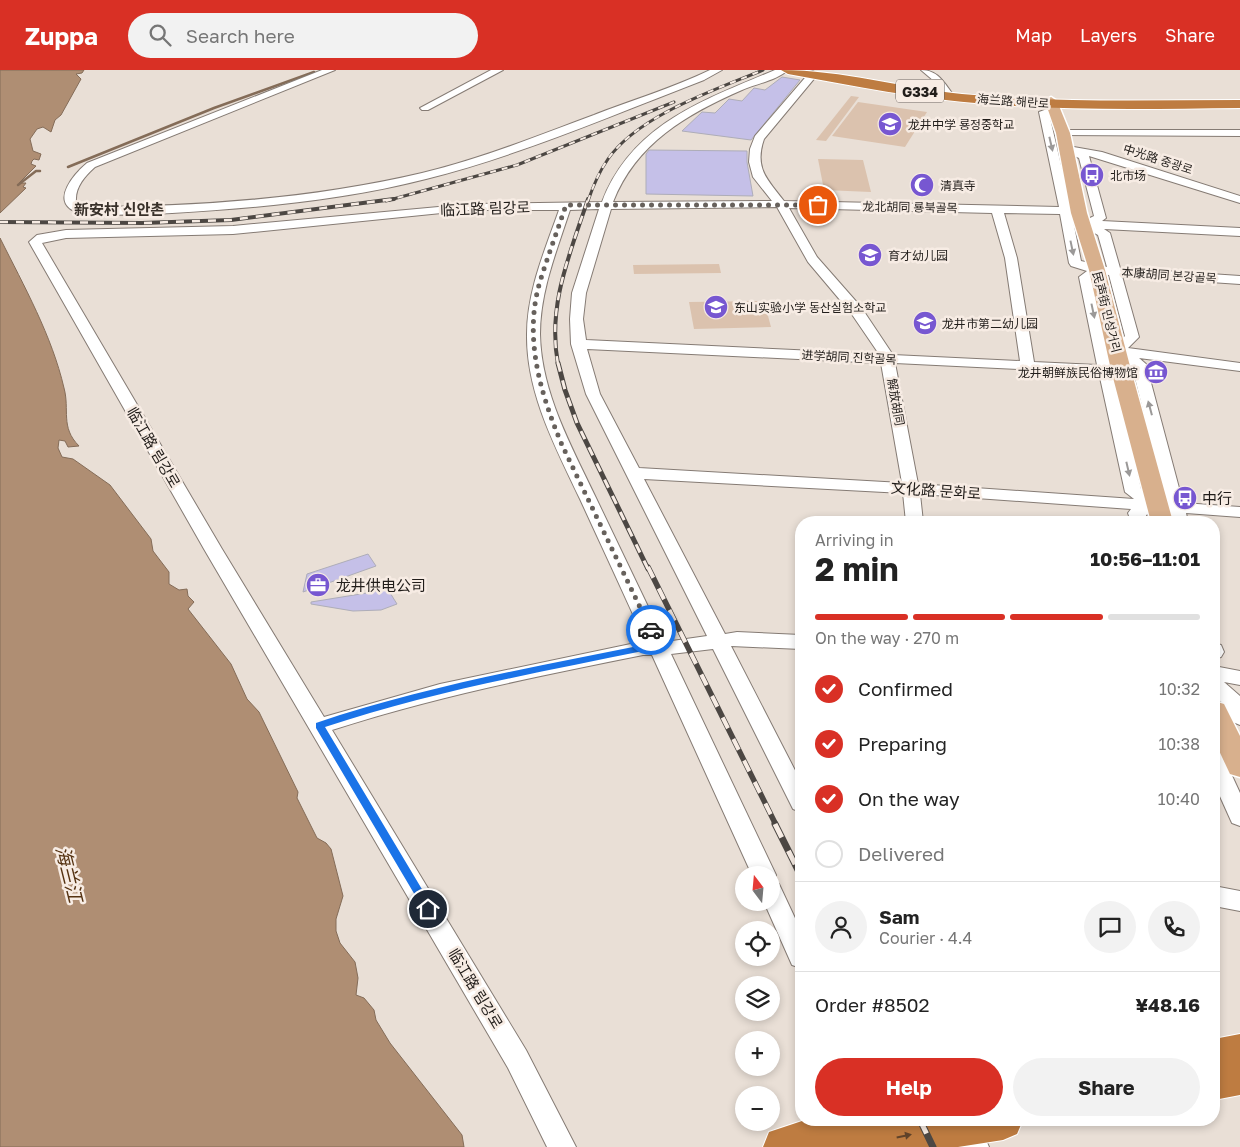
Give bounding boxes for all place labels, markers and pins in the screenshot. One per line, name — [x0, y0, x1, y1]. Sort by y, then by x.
school or university icon: 龙井中学 룡정중학교 — [877, 111, 903, 137]
place label: 龙井中学 룡정중학교 — [908, 117, 1014, 132]
bus stop icon: 北市场 — [1079, 162, 1105, 188]
place label: 北市场 — [1110, 168, 1146, 183]
mosque icon: 清真寺 — [909, 172, 935, 198]
place label: 清真寺 — [940, 178, 976, 193]
pin — [797, 184, 839, 226]
school or university icon: 育才幼儿园 — [857, 242, 883, 268]
place label: 育才幼儿园 — [888, 248, 948, 263]
school or university icon: 东山实验小学 동산실험소학교 — [703, 294, 729, 320]
place label: 东山实验小学 동산실험소학교 — [734, 300, 886, 315]
school or university icon: 龙井市第二幼儿园 — [912, 310, 938, 336]
place label: 龙井市第二幼儿园 — [942, 316, 1038, 331]
museum icon: 龙井朝鲜族民俗博物馆 — [1143, 359, 1169, 385]
place label: 龙井朝鲜族民俗博物馆 — [1018, 365, 1138, 380]
bus stop icon: 中行 — [1172, 485, 1198, 511]
place label: 中行 — [1202, 489, 1232, 507]
office icon: 龙井供电公司 — [305, 572, 331, 598]
place label: 龙井供电公司 — [336, 576, 426, 594]
pin — [407, 888, 449, 930]

